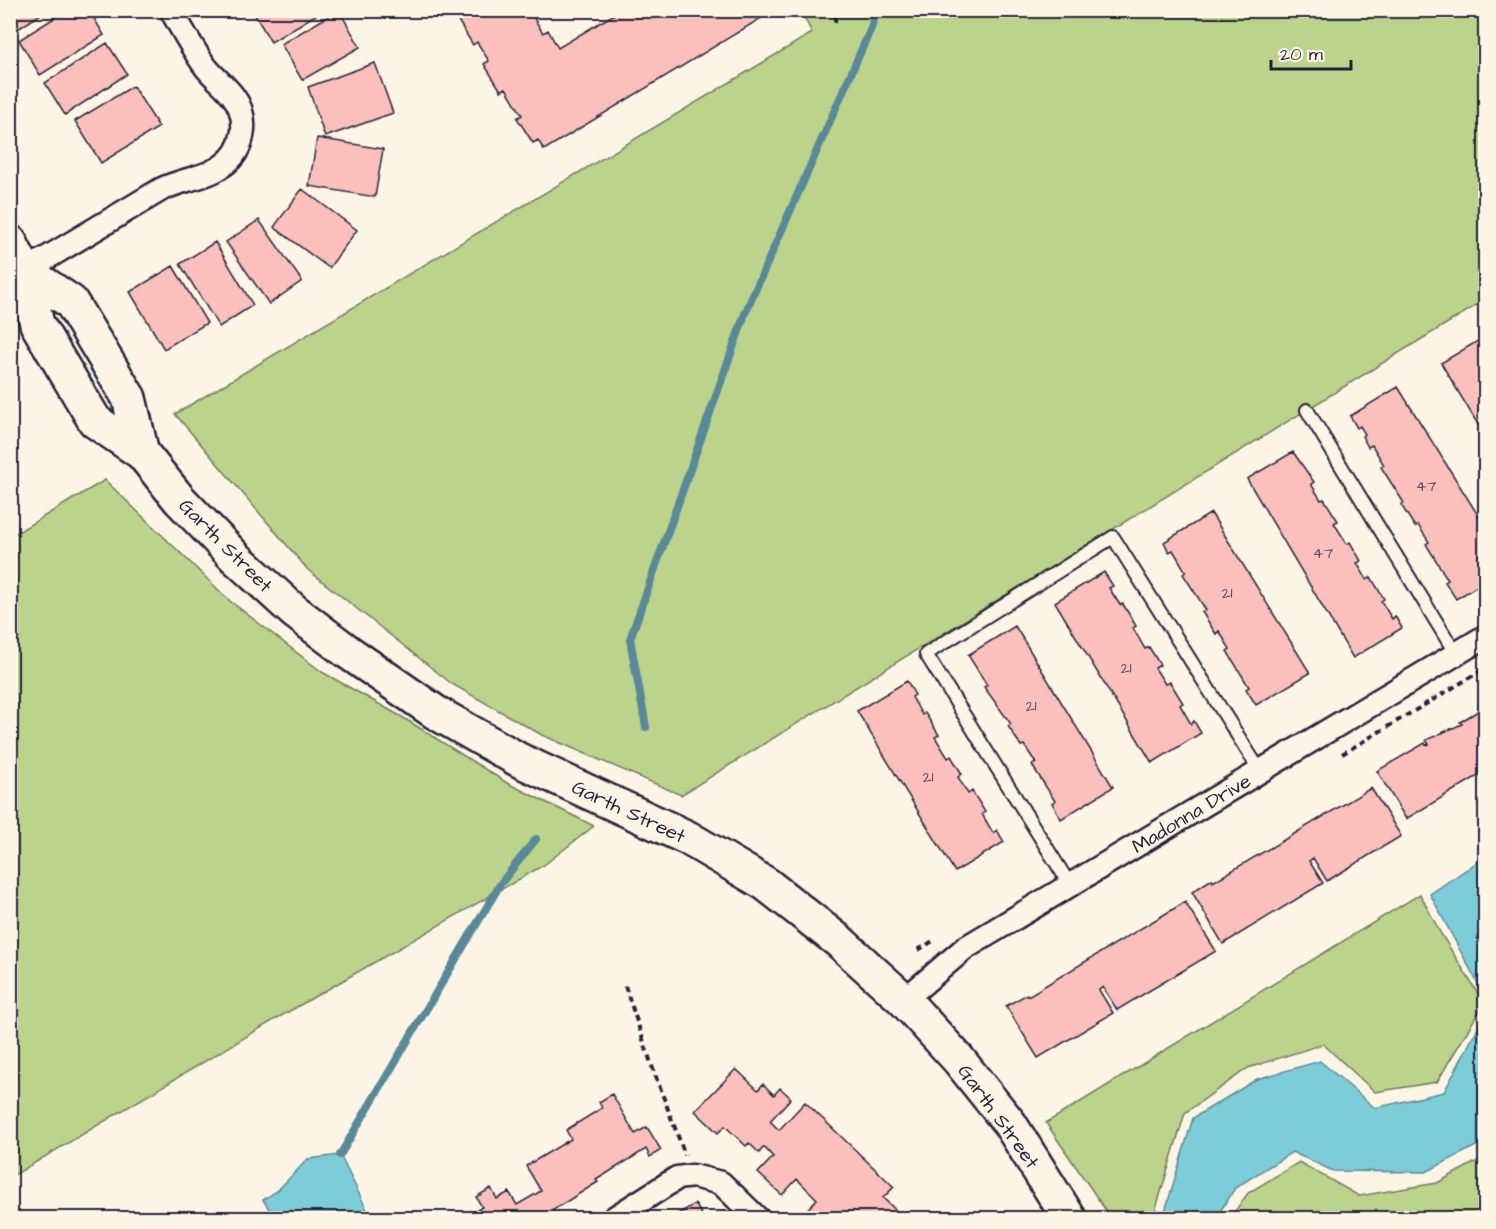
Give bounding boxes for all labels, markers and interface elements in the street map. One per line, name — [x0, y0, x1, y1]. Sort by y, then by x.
scale bar — [1271, 33, 1350, 71]
text: 20 m — [1280, 42, 1323, 67]
house number: 47 — [1416, 475, 1437, 497]
street label: Garth Street — [172, 492, 279, 599]
house number: 47 — [1313, 542, 1334, 564]
house number: 21 — [1221, 582, 1233, 604]
house number: 21 — [1120, 657, 1132, 679]
house number: 21 — [1025, 695, 1037, 717]
house number: 21 — [922, 766, 934, 788]
street label: Madonna Drive — [1127, 767, 1257, 861]
street label: Garth Street — [567, 773, 690, 851]
street label: Garth Street — [951, 1059, 1046, 1174]

